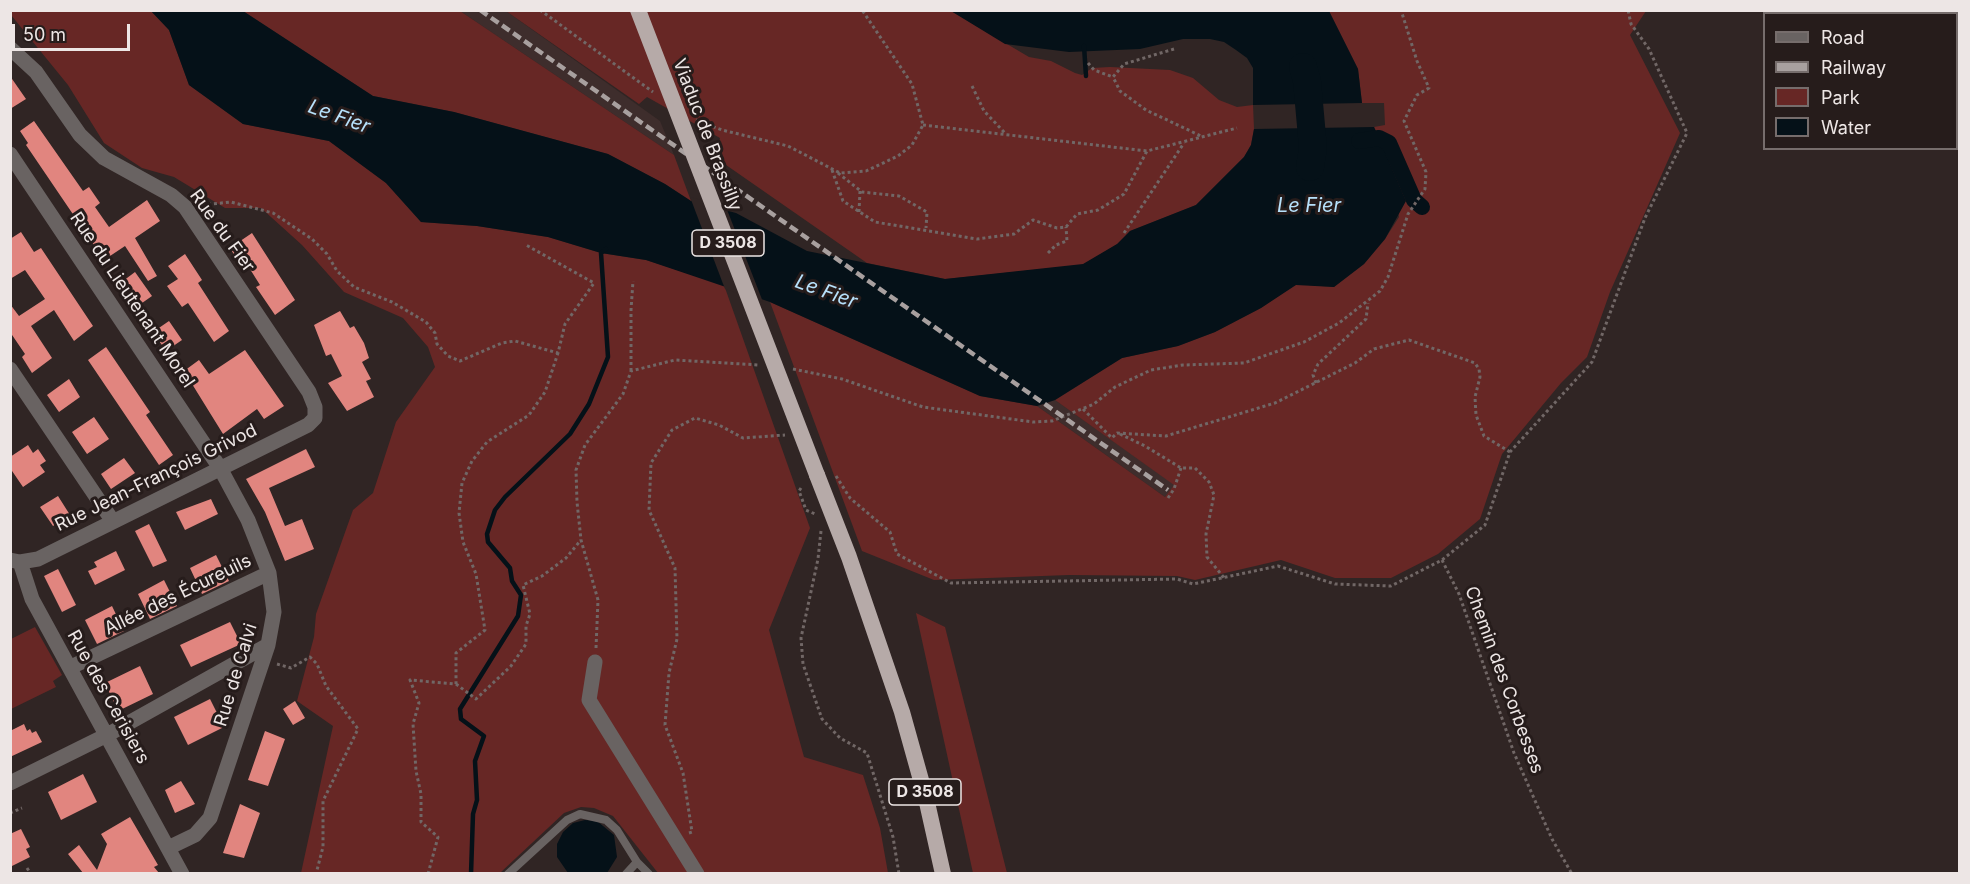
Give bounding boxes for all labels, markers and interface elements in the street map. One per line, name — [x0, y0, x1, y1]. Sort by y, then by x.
scale bar — [15, 12, 134, 50]
legend — [1763, 12, 1958, 150]
text: 50 m — [23, 24, 66, 45]
text: Road — [1821, 27, 1864, 48]
street label: Viaduc de Brassilly — [668, 56, 746, 214]
text: Railway — [1821, 57, 1886, 78]
text: Park — [1821, 87, 1860, 108]
water label: Le Fier — [305, 95, 373, 139]
text: Water — [1821, 117, 1871, 138]
street label: Rue du Fier — [185, 186, 259, 276]
water label: Le Fier — [1277, 194, 1341, 218]
street label: Rue du Lieutenant Morel — [65, 208, 199, 392]
road number: D 3508 — [692, 230, 764, 256]
water label: Le Fier — [792, 270, 860, 314]
street label: Rue Jean-François Grivod — [52, 420, 260, 536]
street label: Allée des Écureuils — [101, 550, 255, 640]
street label: Chemin des Corbesses — [1460, 583, 1548, 777]
street label: Rue de Calvi — [210, 621, 262, 729]
street label: Rue des Cerisiers — [62, 626, 154, 768]
road number: D 3508 — [889, 779, 961, 805]

